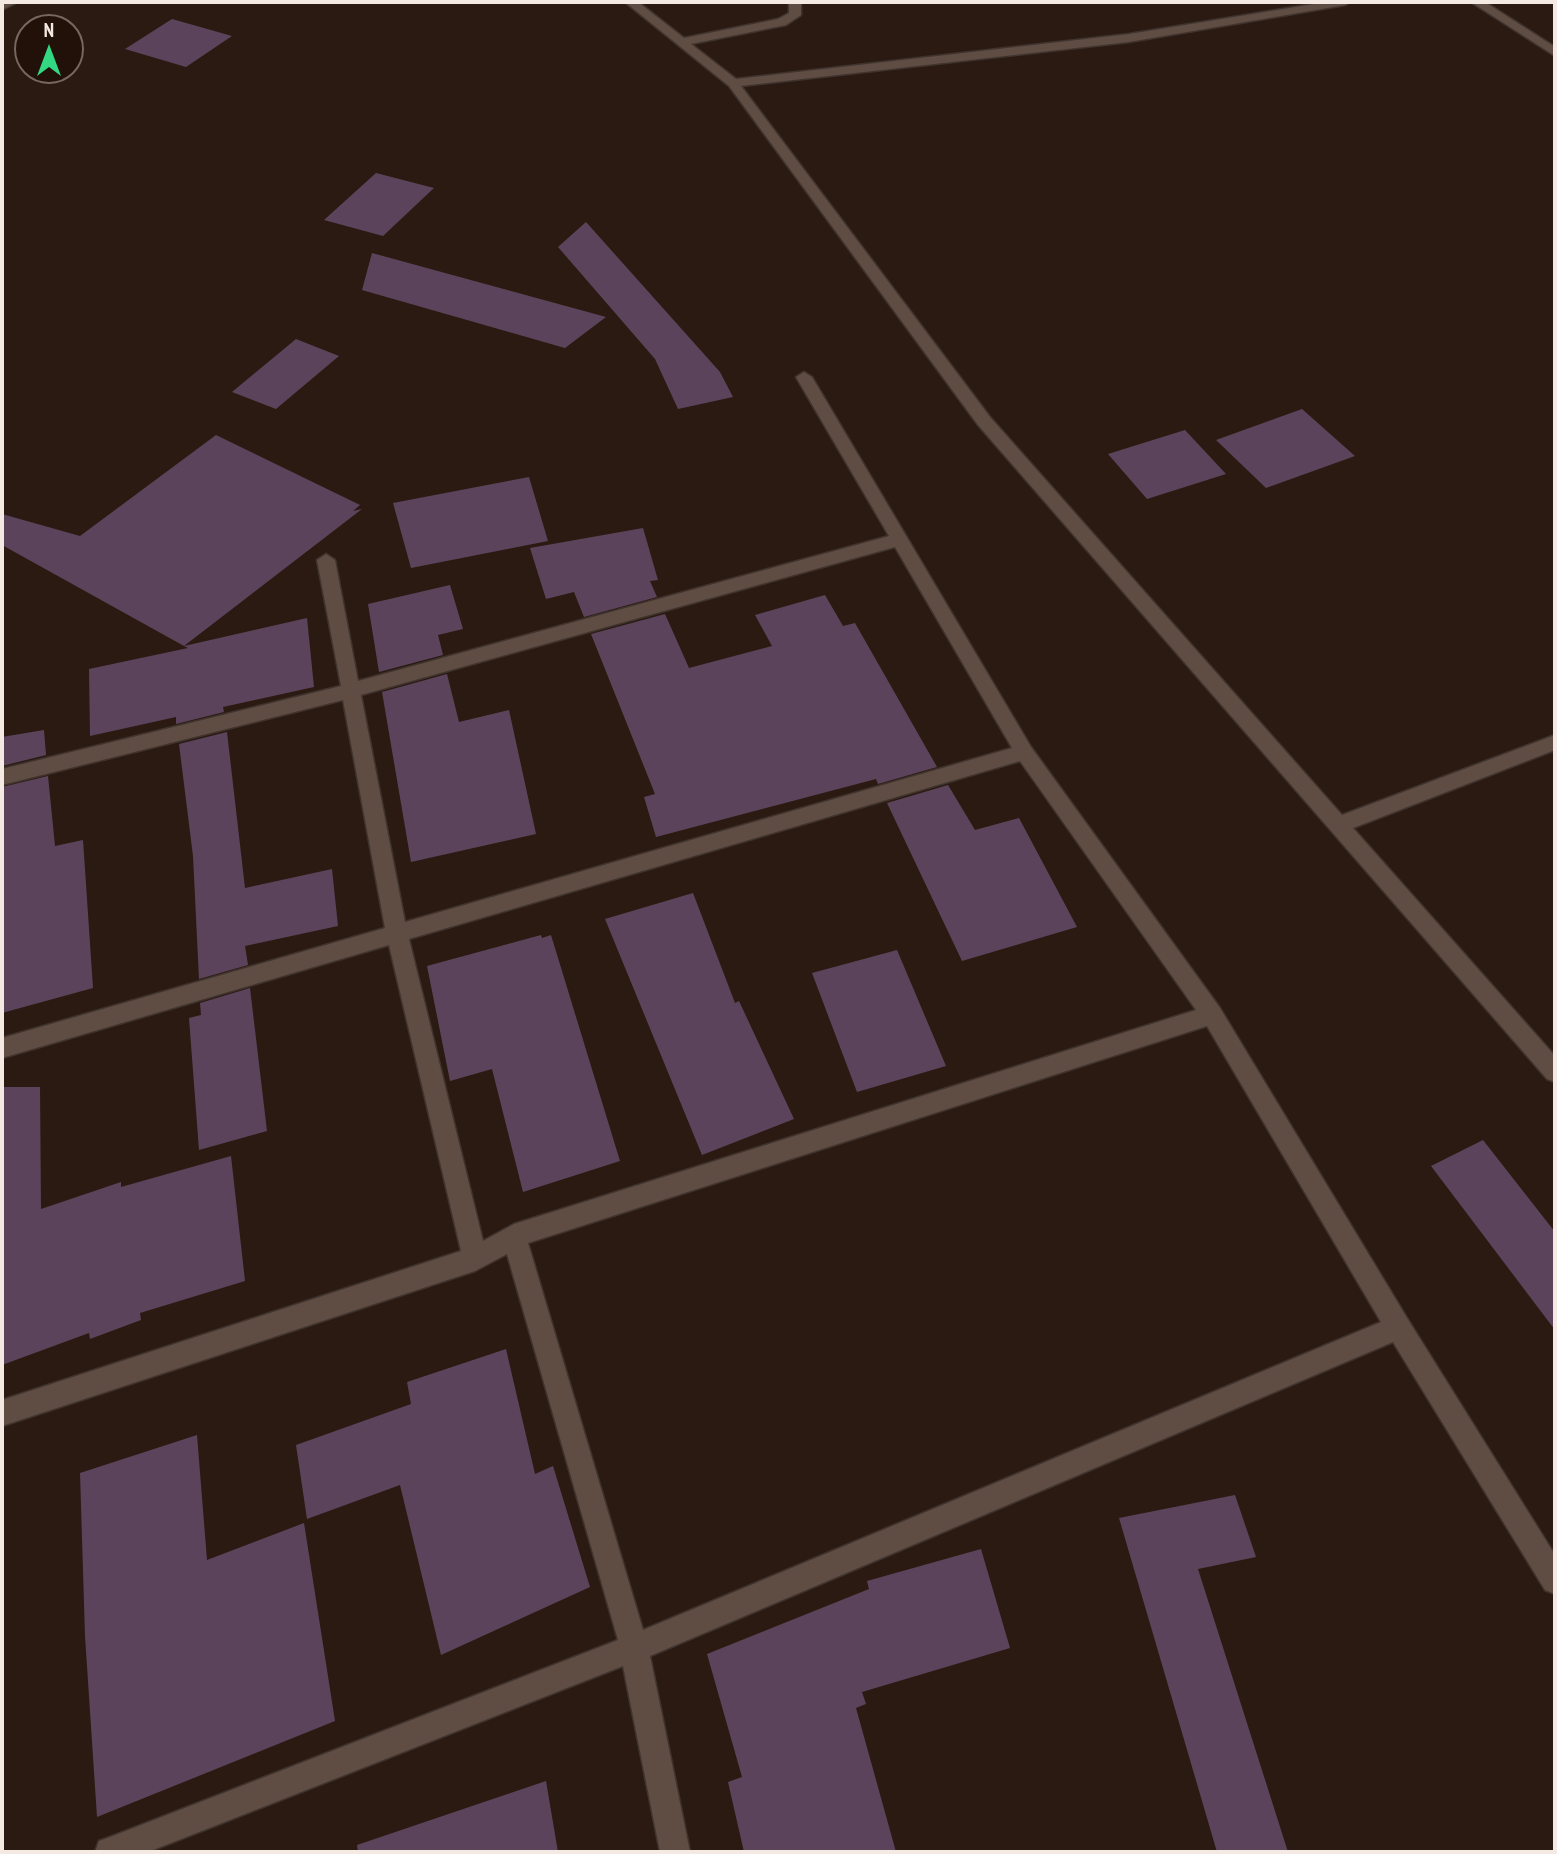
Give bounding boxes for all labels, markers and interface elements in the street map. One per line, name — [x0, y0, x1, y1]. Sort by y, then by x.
north arrow — [14, 14, 84, 84]
text: N — [44, 18, 54, 42]

